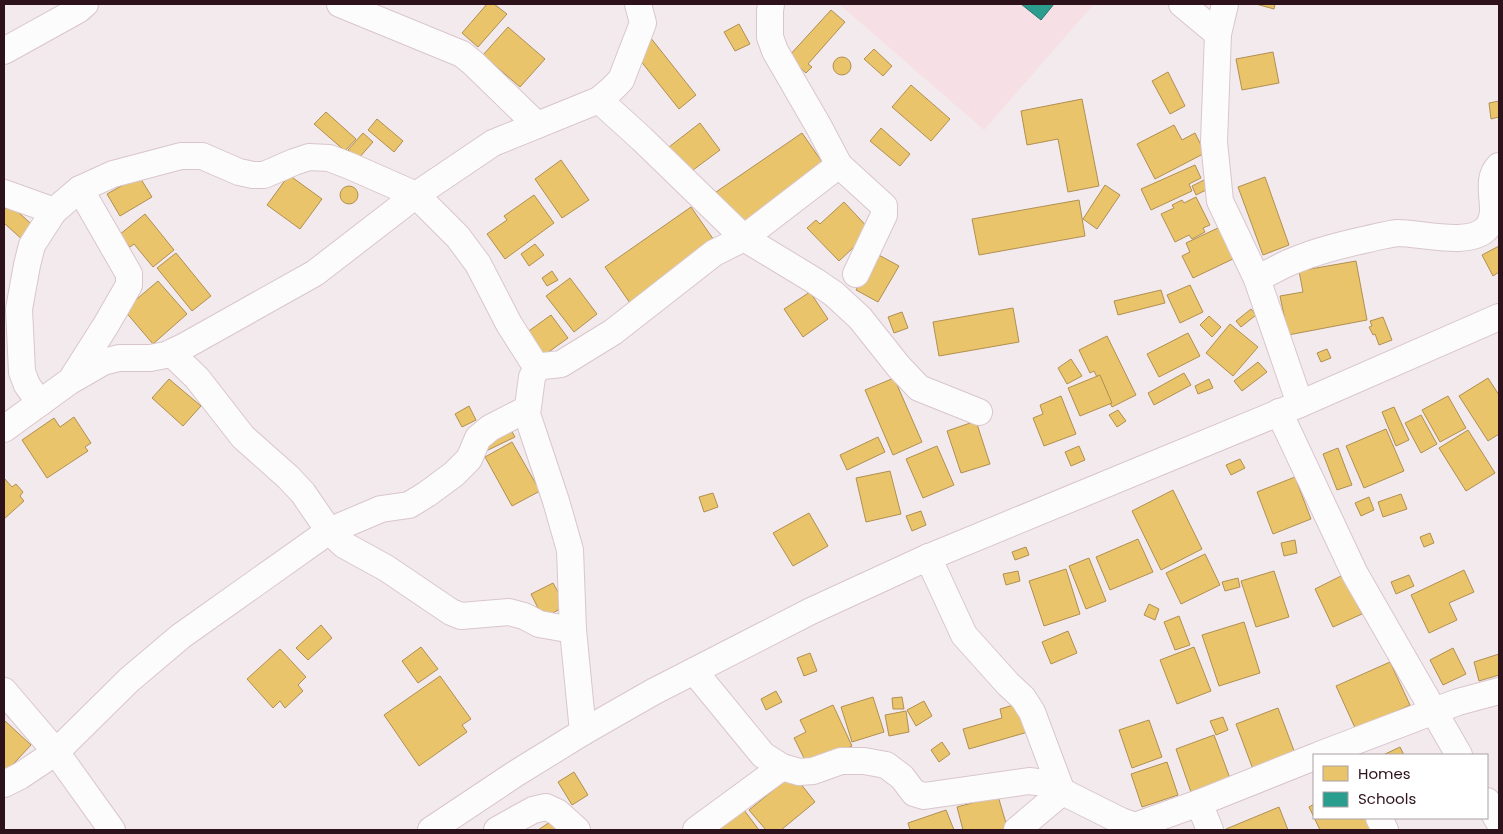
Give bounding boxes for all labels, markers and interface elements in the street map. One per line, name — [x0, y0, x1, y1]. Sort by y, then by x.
legend — [1313, 754, 1488, 819]
text: Homes — [1358, 763, 1411, 784]
text: Schools — [1358, 788, 1416, 809]

